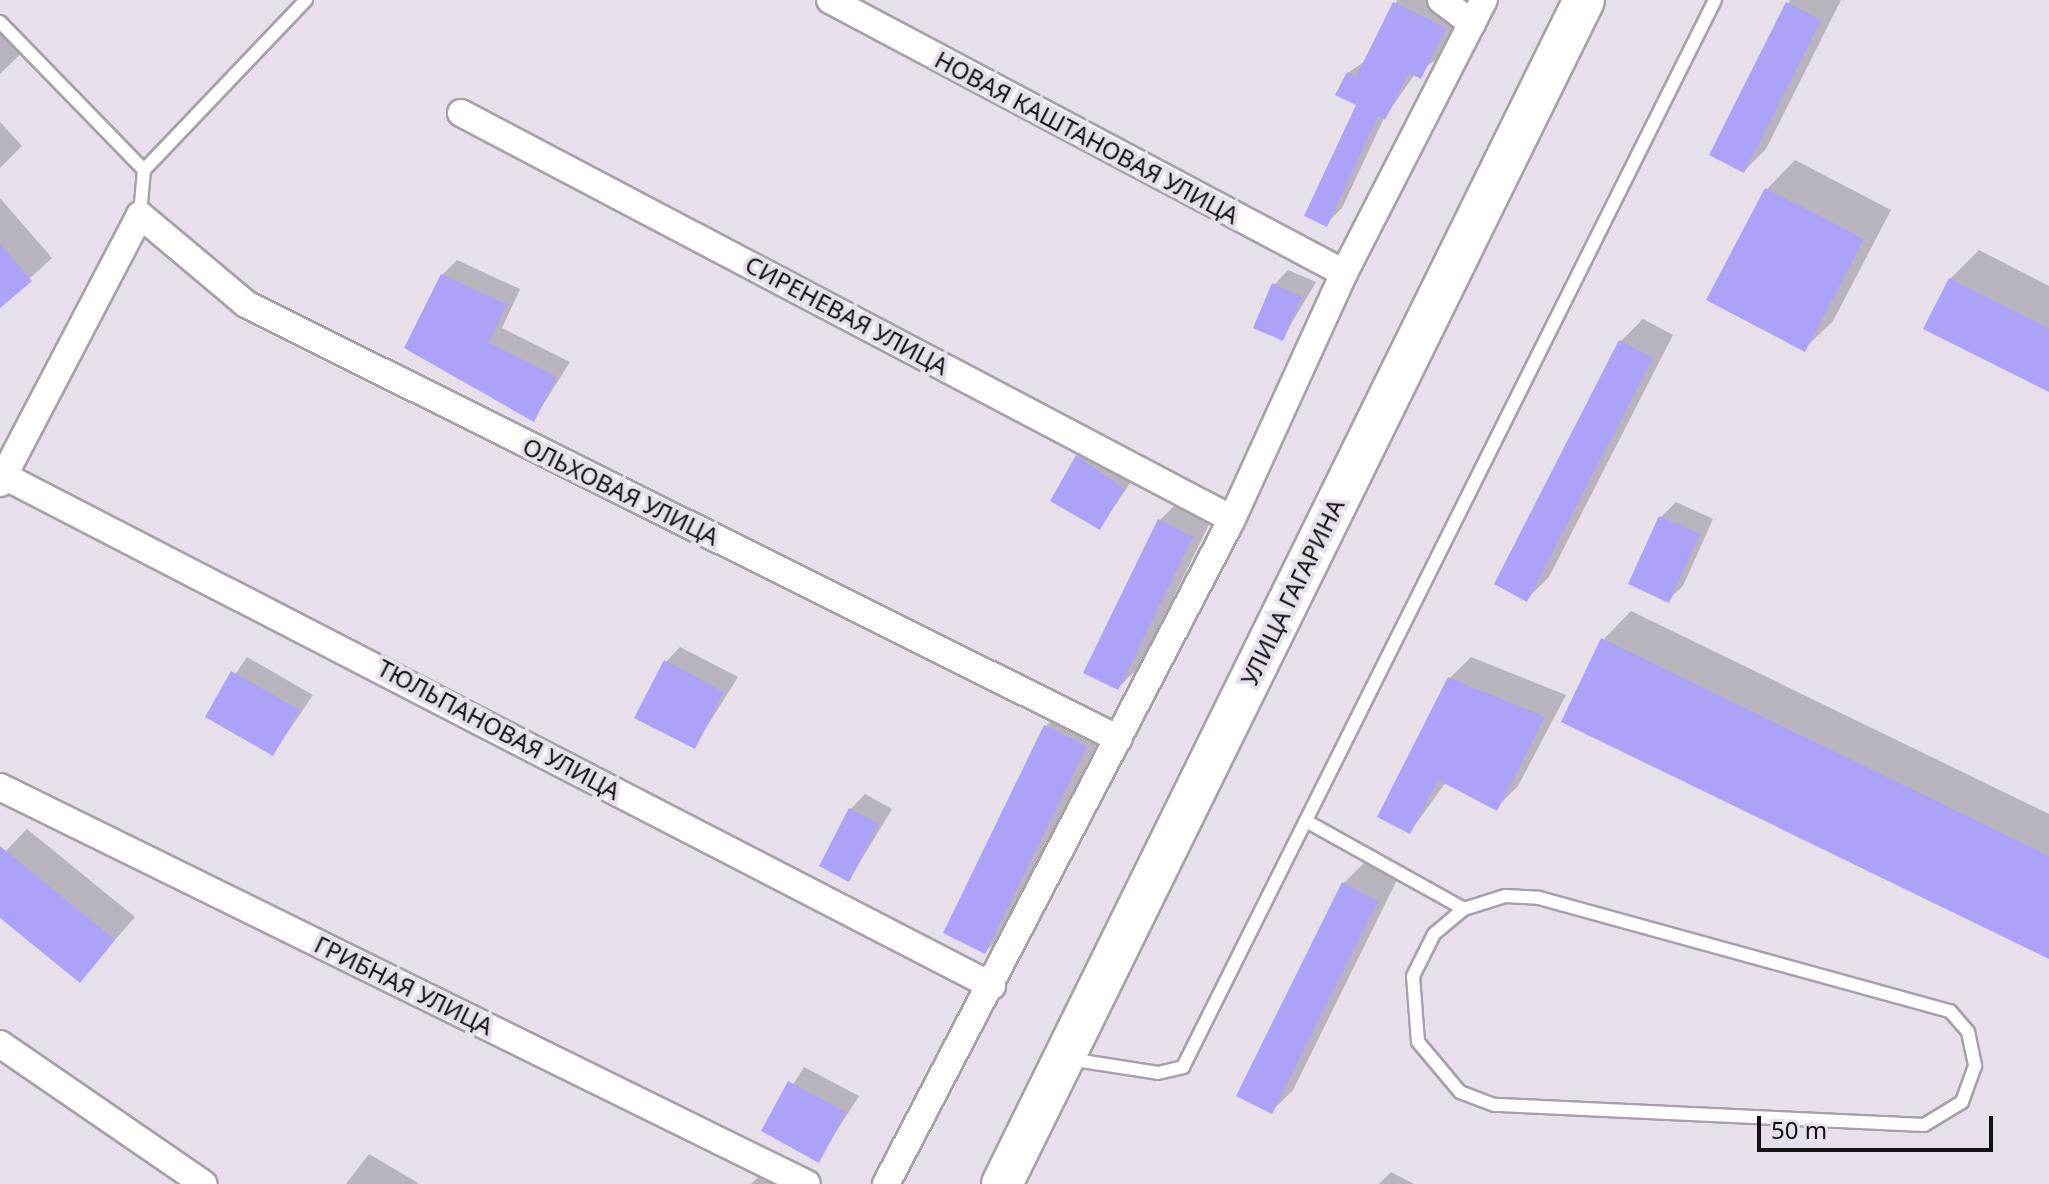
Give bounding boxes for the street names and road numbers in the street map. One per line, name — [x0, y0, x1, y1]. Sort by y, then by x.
street label: НОВАЯ КАШТАНОВАЯ УЛИЦА — [930, 45, 1244, 229]
street label: СИРЕНЕВАЯ УЛИЦА — [741, 249, 953, 381]
street label: ОЛЬХОВАЯ УЛИЦА — [518, 431, 724, 551]
street label: УЛИЦА ГАГАРИНА — [1234, 494, 1350, 690]
street label: ТЮЛЬПАНОВАЯ УЛИЦА — [373, 653, 625, 805]
street label: ГРИБНАЯ УЛИЦА — [310, 929, 498, 1041]

